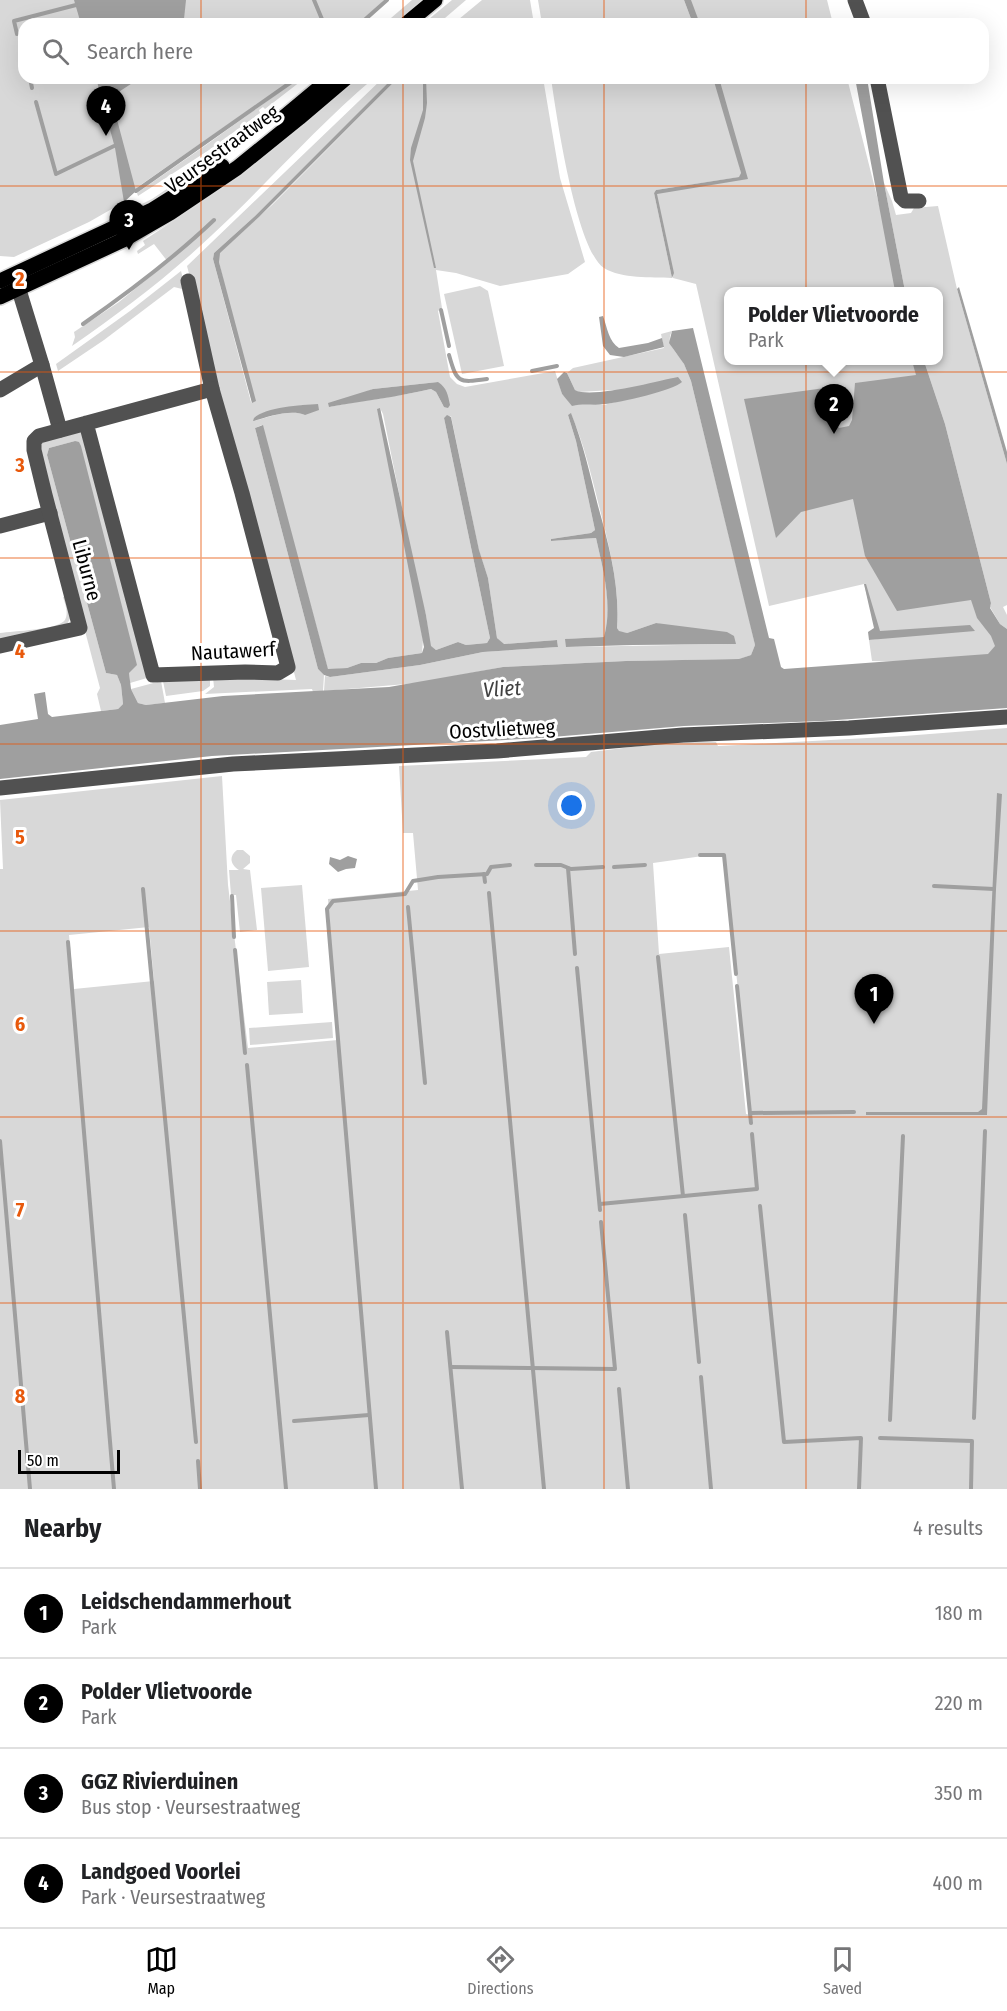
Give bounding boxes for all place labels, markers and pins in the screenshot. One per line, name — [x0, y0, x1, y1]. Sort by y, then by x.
pin: 4 — [86, 86, 126, 136]
pin: 3 — [110, 200, 148, 250]
pin: 2 — [814, 384, 854, 434]
pin: 1 — [854, 974, 894, 1024]

